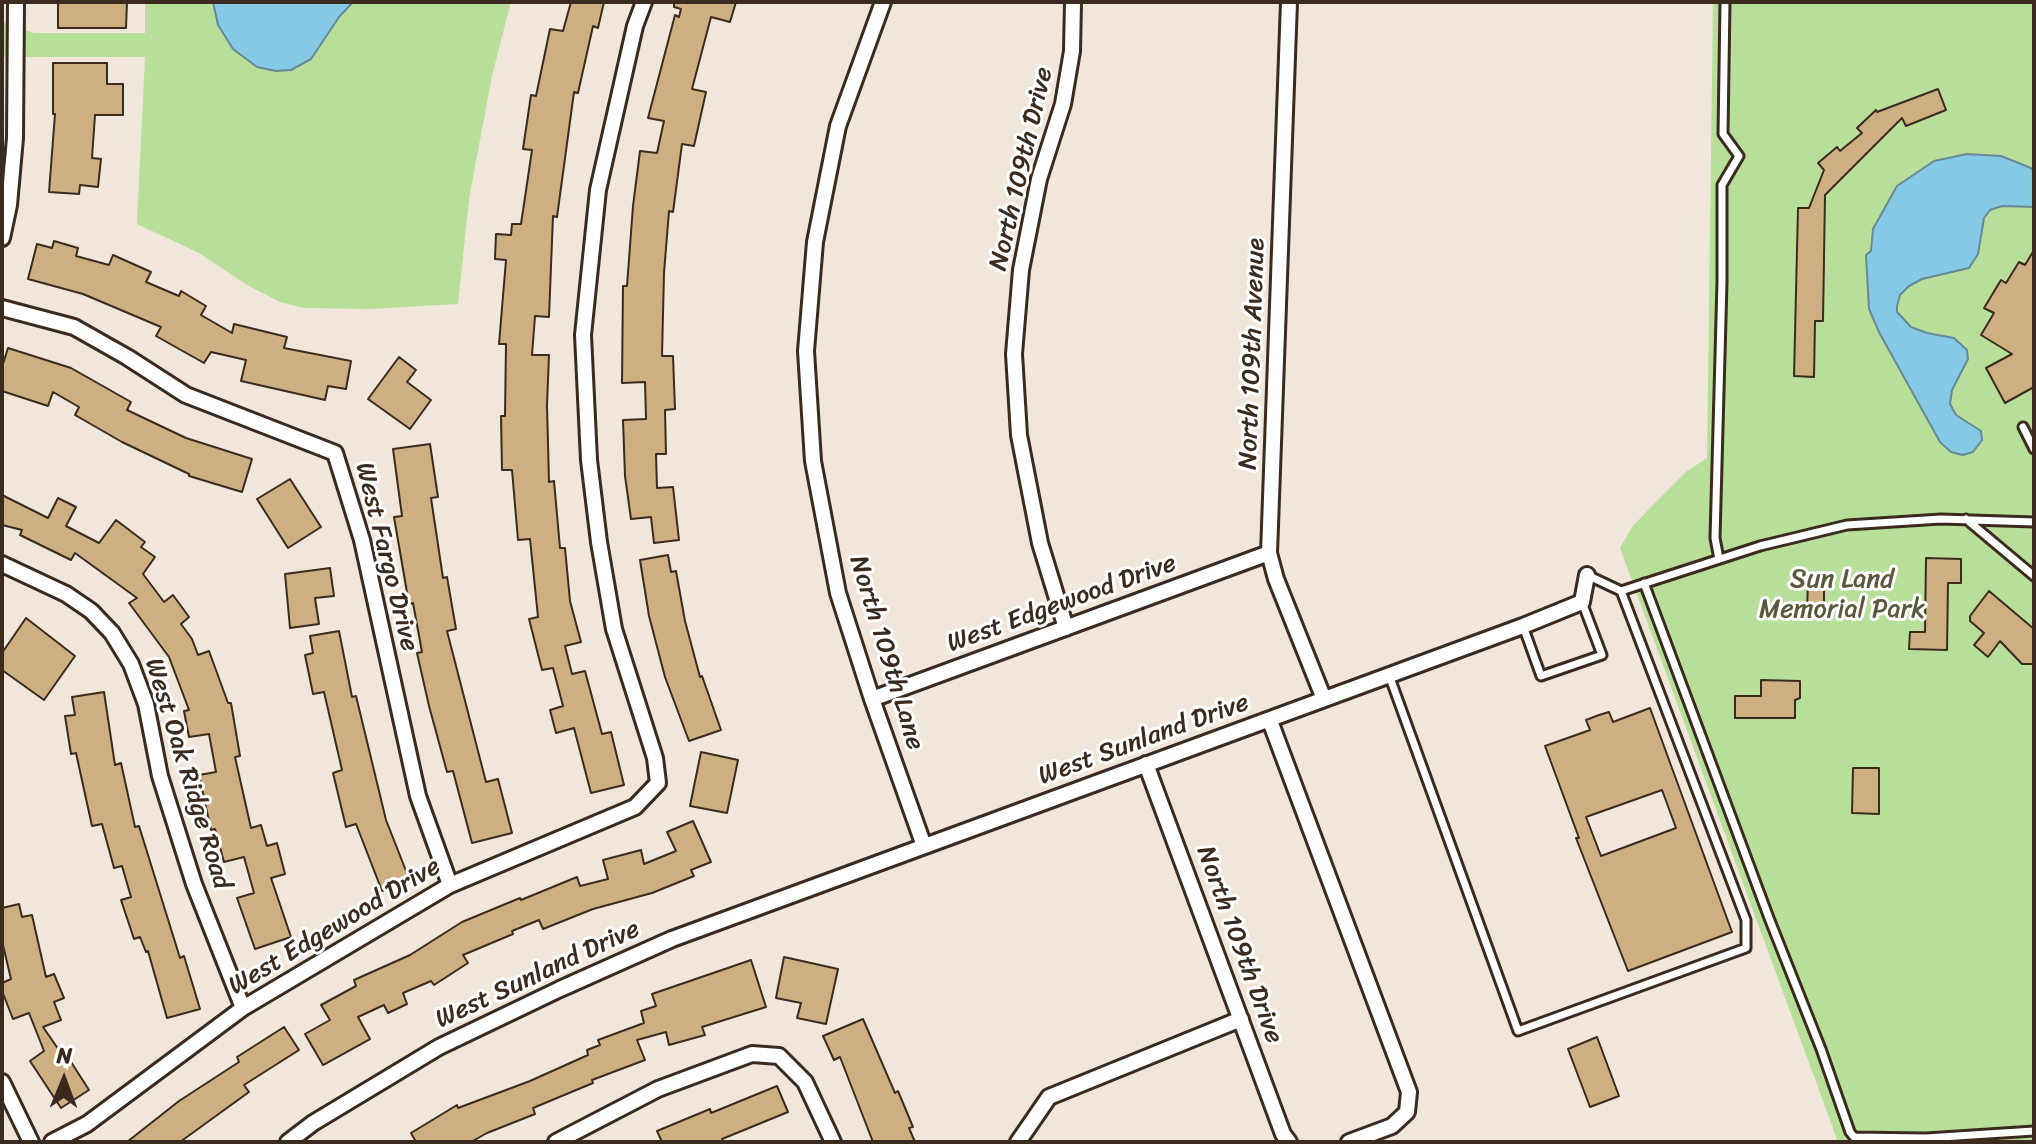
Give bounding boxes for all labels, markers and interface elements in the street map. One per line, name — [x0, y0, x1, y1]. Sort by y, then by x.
street label: North 109th Drive — [983, 64, 1061, 274]
street label: North 109th Avenue — [1233, 238, 1273, 470]
street label: West Fargo Drive — [347, 459, 425, 655]
street label: West Edgewood Drive — [943, 548, 1181, 660]
street label: North 109th Lane — [842, 552, 930, 754]
park label: Sun Land Memorial Park — [1759, 564, 1925, 626]
street label: West Oak Ridge Road — [137, 655, 237, 893]
street label: West Sunland Drive — [1035, 687, 1253, 793]
street label: North 109th Drive — [1189, 842, 1289, 1048]
street label: West Edgewood Drive — [223, 851, 447, 1003]
street label: West Sunland Drive — [431, 914, 645, 1036]
text: N — [56, 1036, 72, 1075]
north arrow — [24, 1040, 104, 1120]

